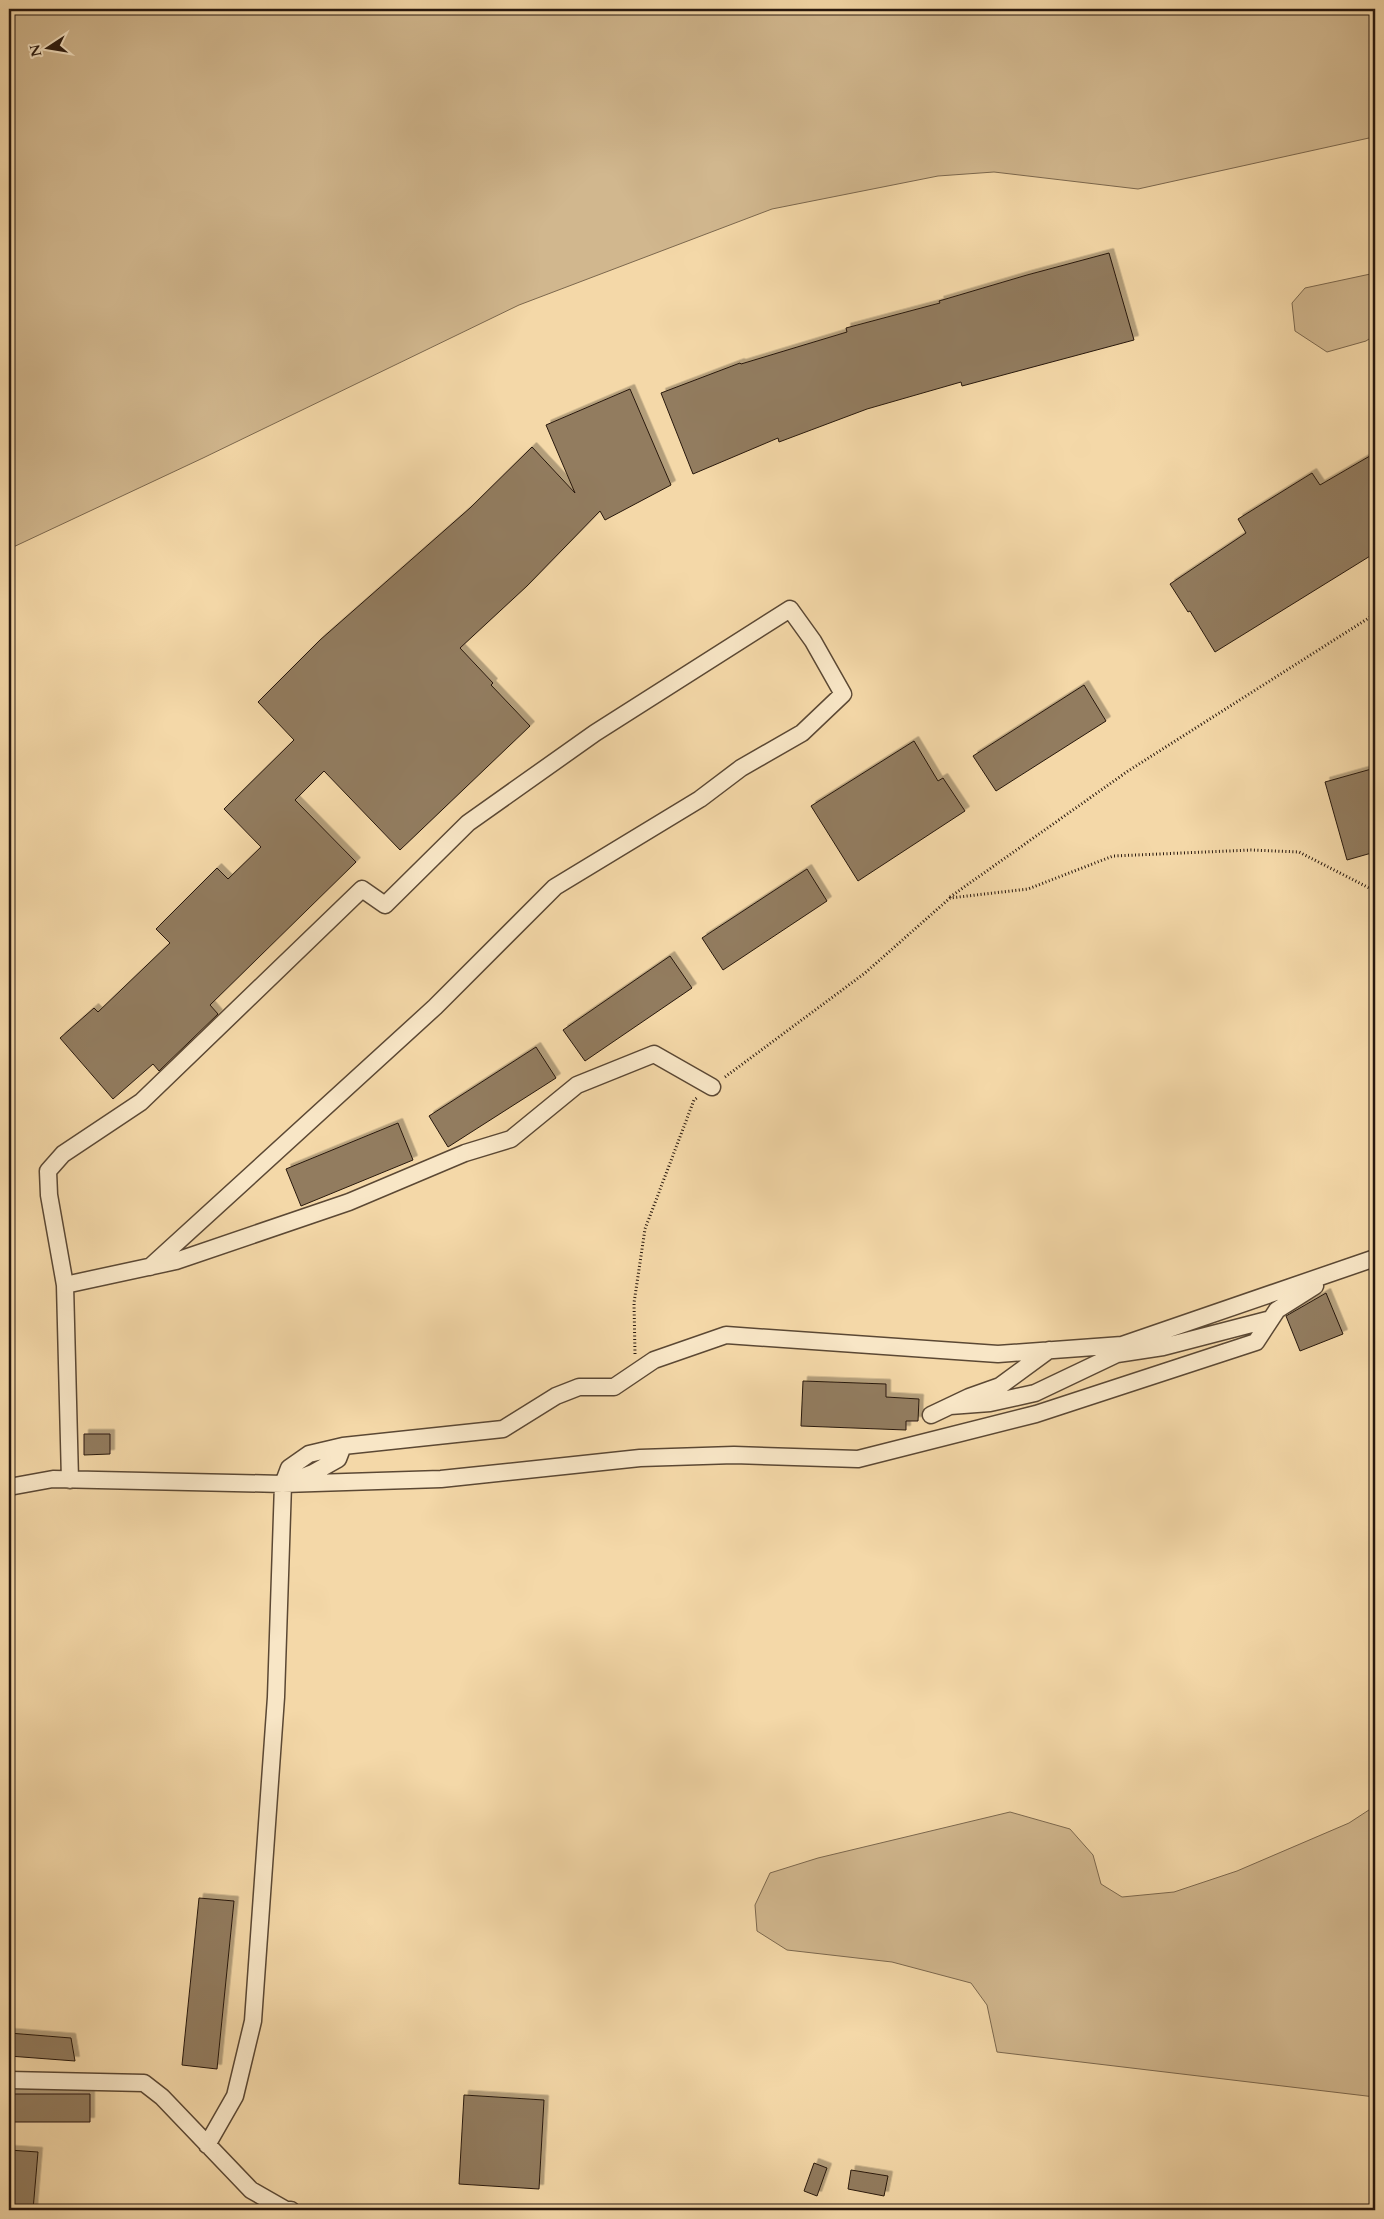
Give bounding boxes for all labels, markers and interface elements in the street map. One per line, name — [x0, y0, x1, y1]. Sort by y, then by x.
north arrow — [22, 22, 72, 72]
text: N — [25, 43, 46, 59]

